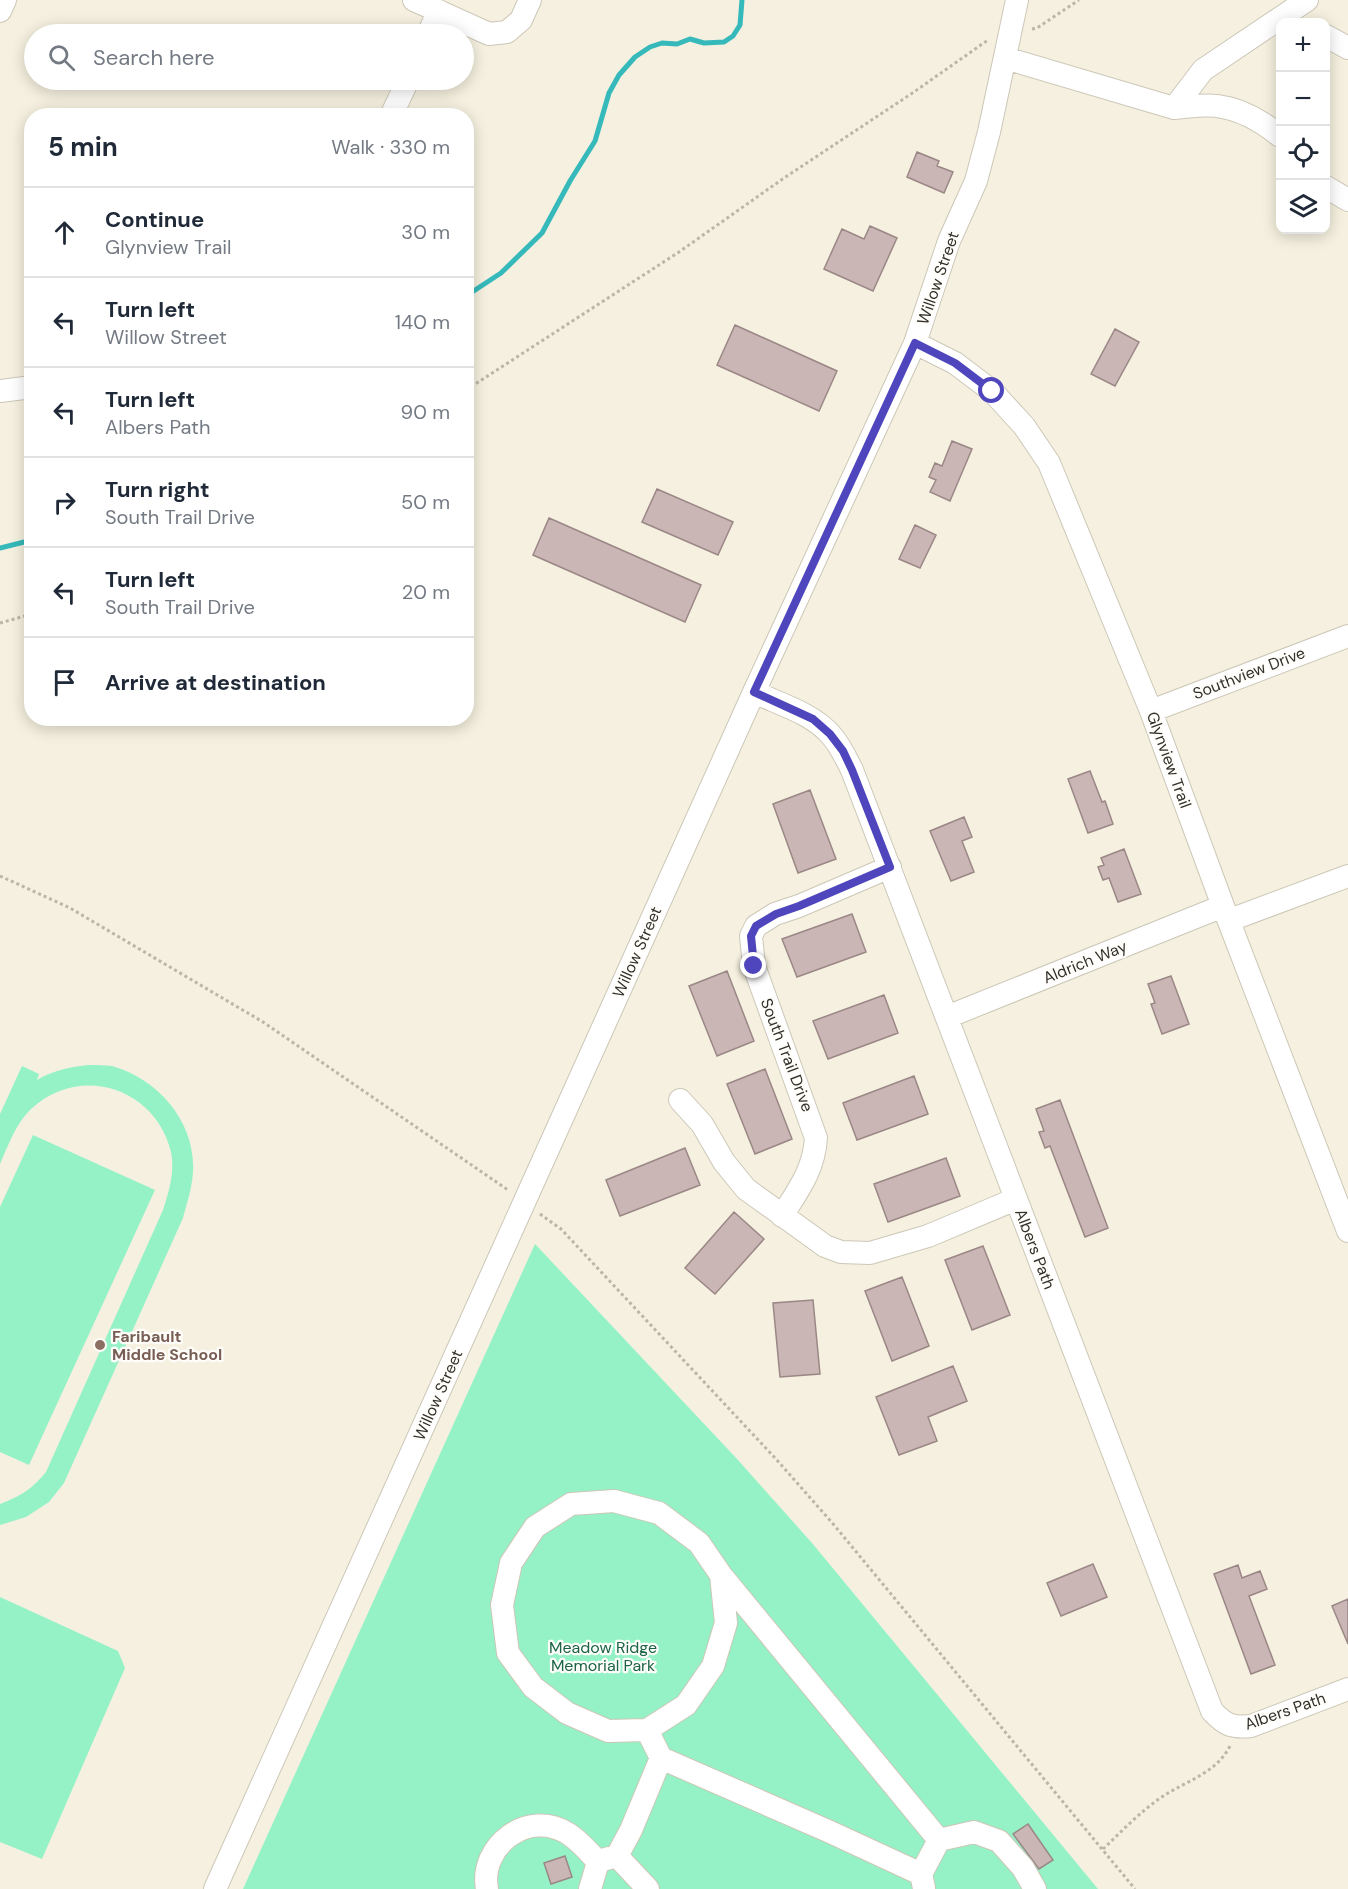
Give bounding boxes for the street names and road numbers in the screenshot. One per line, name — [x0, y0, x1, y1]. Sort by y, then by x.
street label: Willow Street — [912, 229, 964, 327]
street label: Southview Drive — [1190, 642, 1308, 704]
street label: Glynview Trail — [1142, 709, 1196, 811]
street label: Willow Street — [608, 903, 666, 1001]
street label: Aldrich Way — [1040, 936, 1130, 988]
street label: South Trail Drive — [756, 995, 818, 1115]
street label: Albers Path — [1010, 1206, 1060, 1292]
street label: Willow Street — [409, 1346, 467, 1444]
street label: Albers Path — [1242, 1687, 1328, 1735]

